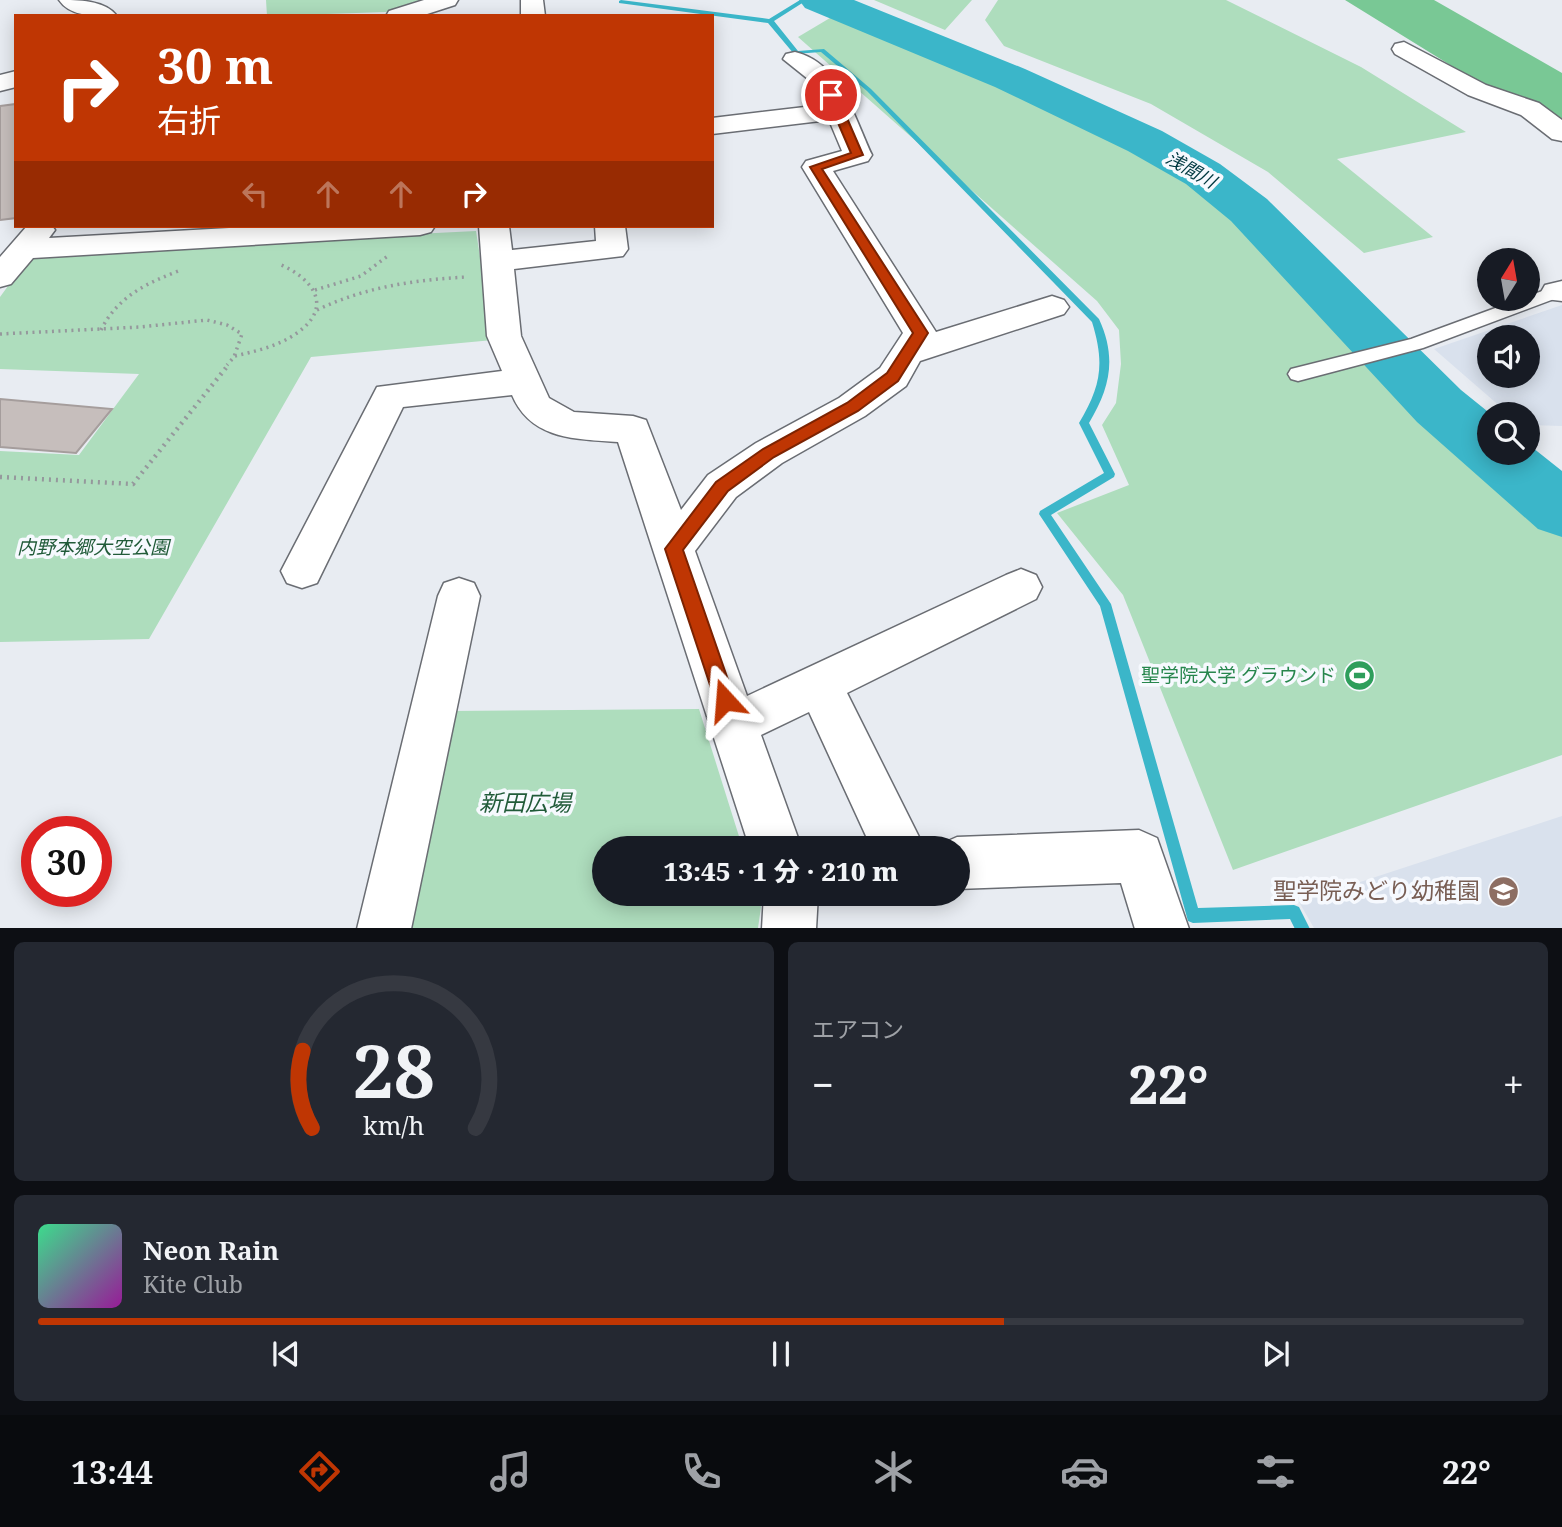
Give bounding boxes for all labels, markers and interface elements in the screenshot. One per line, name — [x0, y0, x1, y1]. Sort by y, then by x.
text: 30 m — [157, 32, 273, 98]
icon: right — [42, 42, 133, 133]
pin — [801, 65, 861, 125]
icon: arrive — [812, 76, 850, 114]
text: 右折 — [157, 98, 221, 141]
water label: 浅間川 — [1162, 145, 1223, 194]
icon: left — [236, 175, 274, 213]
icon: ahead — [309, 175, 347, 213]
icon: ahead — [382, 175, 420, 213]
icon: right — [455, 175, 493, 213]
north arrow — [1477, 248, 1540, 312]
map controls — [1477, 248, 1540, 465]
button: sound — [1477, 325, 1540, 388]
button: search — [1477, 402, 1540, 465]
park label: 内野本郷大空公園 — [17, 534, 172, 560]
sports icon: 聖学院大学 グラウンド — [1342, 658, 1376, 692]
place label: 聖学院大学 グラウンド — [1141, 662, 1336, 688]
position arrow — [688, 663, 762, 737]
park label: 新田広場 — [479, 786, 574, 818]
speed limit sign: 30 — [21, 816, 112, 907]
text: 13:45 · 1 分 · 210 m — [664, 853, 898, 889]
place label: 聖学院みどり幼稚園 — [1273, 874, 1480, 906]
school or university icon: 聖学院みどり幼稚園 — [1486, 874, 1520, 908]
text: エアコン — [812, 1013, 904, 1045]
text: 28 — [353, 1020, 435, 1119]
text: 22° — [1128, 1048, 1208, 1119]
text: − — [812, 1058, 834, 1110]
text: + — [1503, 1058, 1524, 1110]
text: km/h — [363, 1107, 425, 1141]
text: Neon Rain — [143, 1232, 279, 1268]
text: Kite Club — [143, 1268, 243, 1300]
icon: previous — [267, 1335, 305, 1373]
icon: pause — [762, 1335, 800, 1373]
icon: next — [1257, 1335, 1295, 1373]
icon: directions — [295, 1447, 344, 1496]
icon: music — [486, 1447, 535, 1496]
icon: phone — [677, 1447, 726, 1496]
icon: climate — [869, 1447, 918, 1496]
icon: car — [1060, 1447, 1109, 1496]
icon: filters — [1251, 1447, 1300, 1496]
text: 13:44 — [71, 1450, 153, 1493]
text: 22° — [1442, 1450, 1491, 1493]

